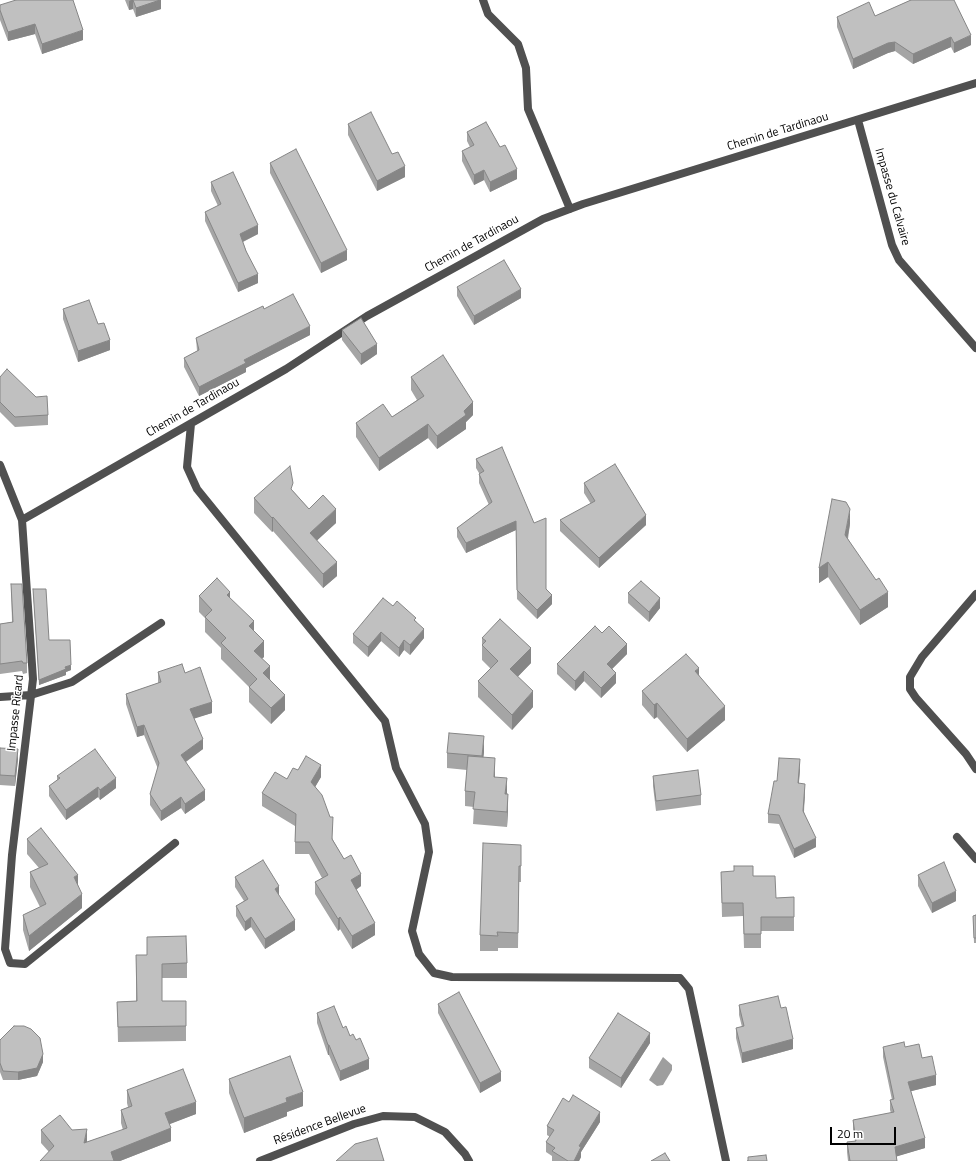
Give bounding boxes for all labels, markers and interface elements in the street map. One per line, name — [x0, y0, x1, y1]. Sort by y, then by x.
street label: Chemin de Tardinaou — [726, 110, 830, 154]
street label: Impasse du Calvaire — [871, 147, 913, 247]
street label: Chemin de Tardinaou — [422, 212, 522, 276]
street label: Chemin de Tardinaou — [144, 375, 242, 441]
street label: Impasse Ricard — [5, 674, 27, 752]
street label: Résidence Bellevue — [272, 1102, 368, 1148]
scale bar — [832, 1119, 898, 1145]
text: 20 m — [837, 1124, 863, 1143]

